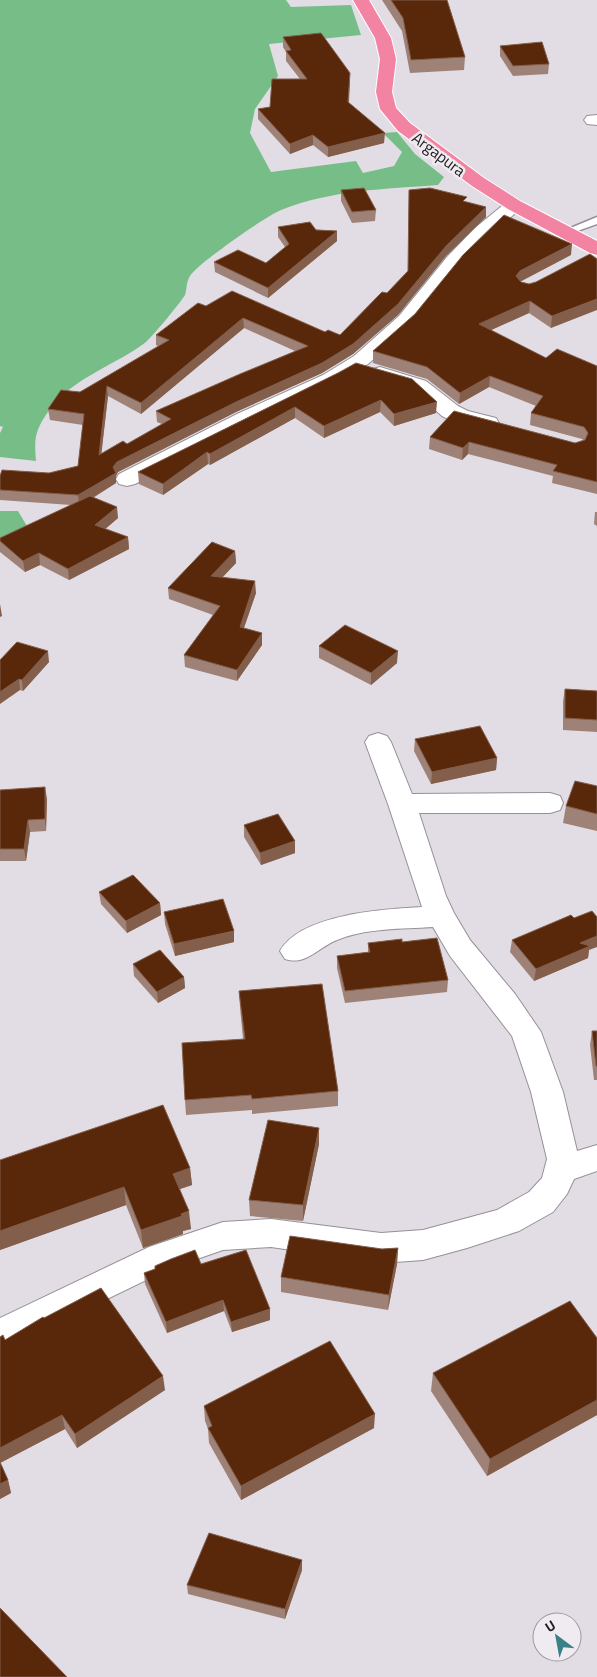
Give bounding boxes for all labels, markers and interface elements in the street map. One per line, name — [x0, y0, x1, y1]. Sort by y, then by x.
street label: Argapura — [407, 126, 471, 182]
north arrow — [532, 1612, 582, 1662]
text: U — [540, 1614, 559, 1637]

